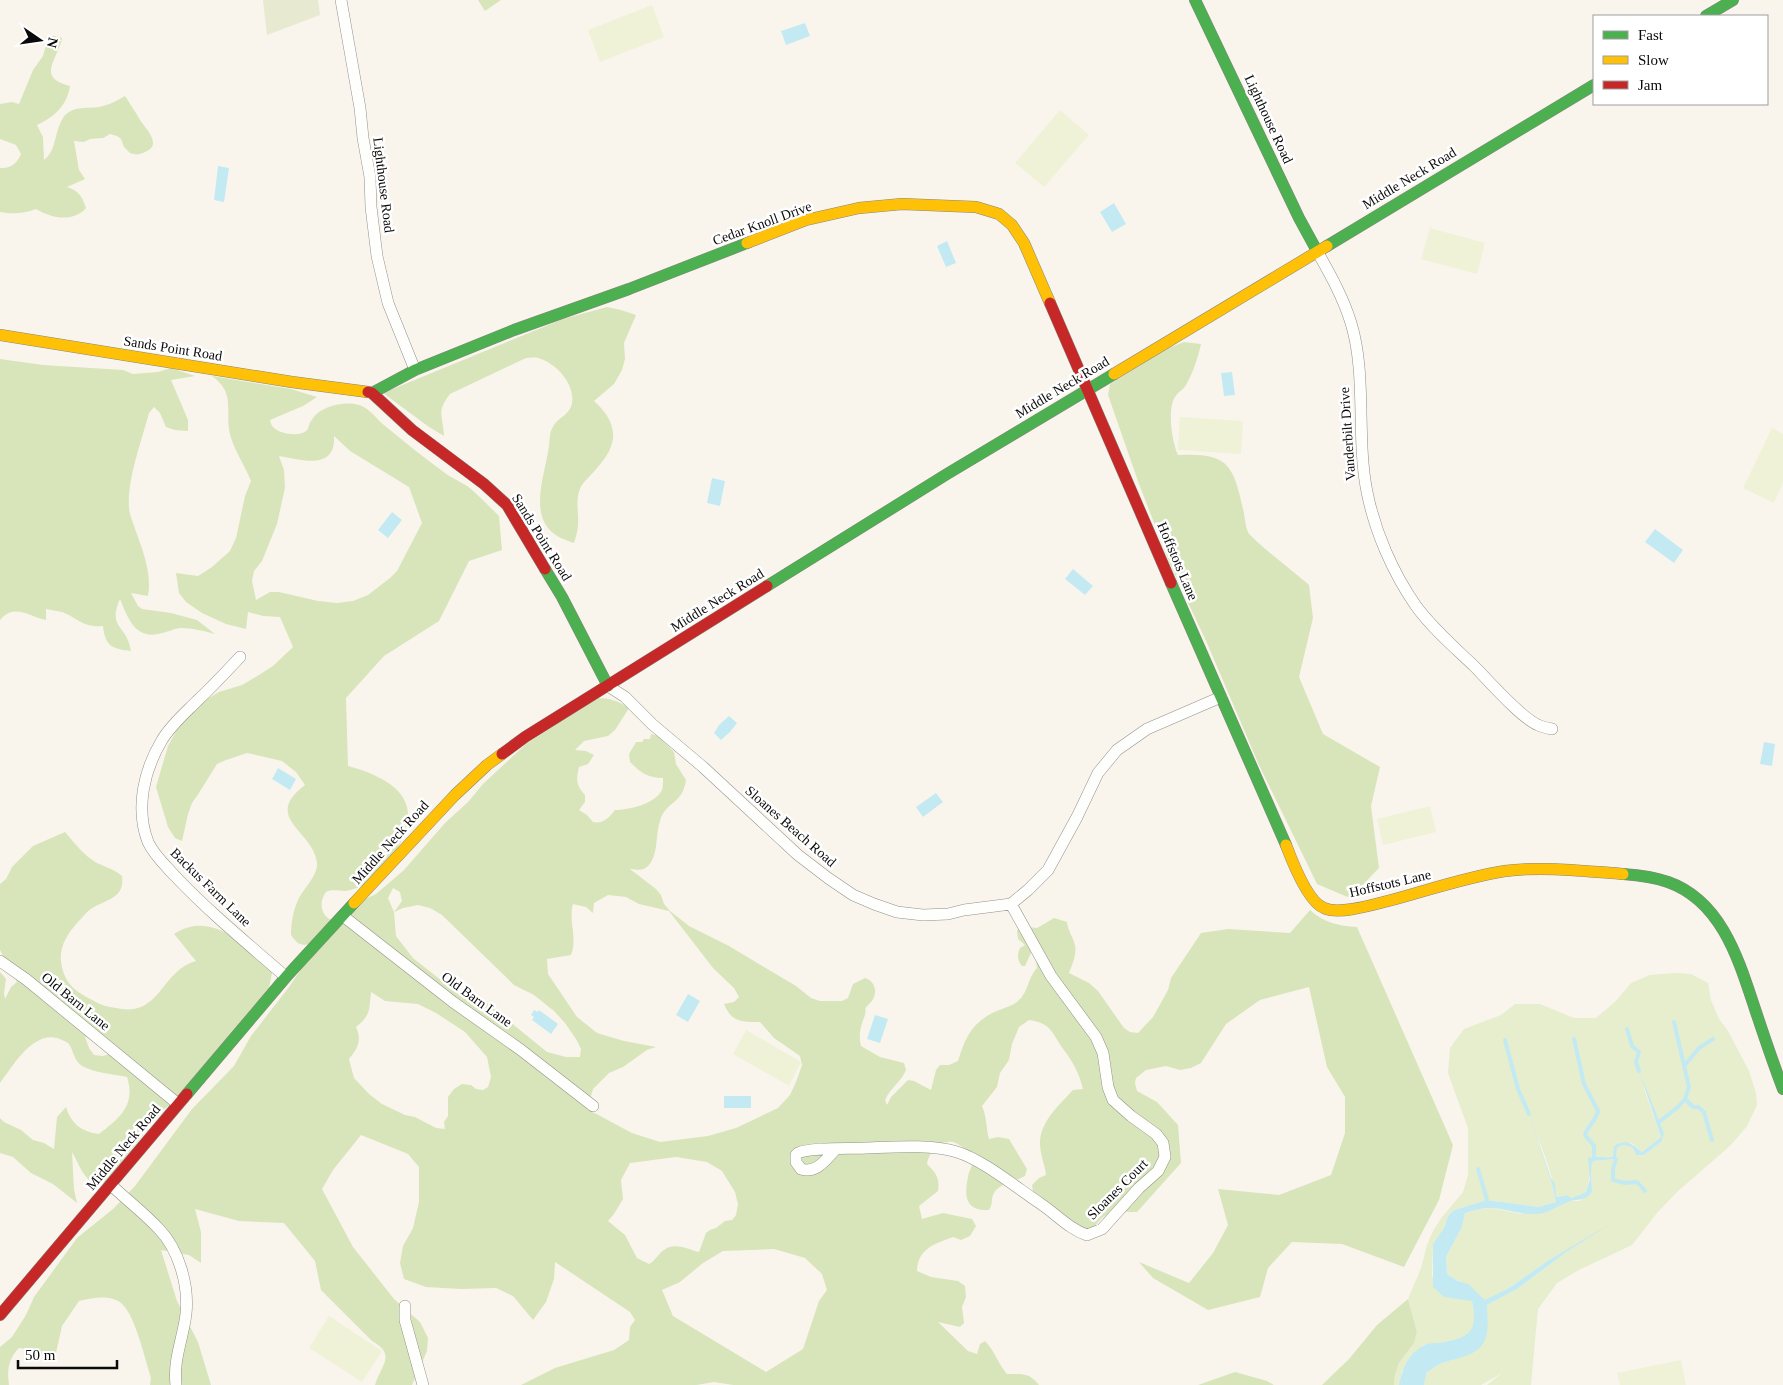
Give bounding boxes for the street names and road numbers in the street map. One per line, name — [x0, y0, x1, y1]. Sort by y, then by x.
street label: Lighthouse Road — [1241, 73, 1296, 166]
street label: Lighthouse Road — [370, 136, 397, 234]
street label: Middle Neck Road — [1360, 145, 1459, 212]
street label: Cedar Knoll Drive — [711, 199, 814, 248]
street label: Sands Point Road — [123, 333, 223, 364]
street label: Middle Neck Road — [1013, 354, 1112, 421]
street label: Vanderbilt Drive — [1337, 387, 1358, 481]
street label: Sands Point Road — [509, 491, 574, 583]
street label: Hoffstots Lane — [1154, 520, 1201, 602]
street label: Middle Neck Road — [668, 566, 766, 635]
street label: Sloanes Beach Road — [742, 783, 839, 870]
street label: Middle Neck Road — [349, 798, 432, 887]
street label: Backus Farm Lane — [167, 845, 254, 929]
street label: Hoffstots Lane — [1348, 867, 1432, 900]
street label: Old Barn Lane — [39, 969, 113, 1033]
street label: Old Barn Lane — [439, 969, 515, 1030]
street label: Middle Neck Road — [83, 1102, 163, 1193]
street label: Sloanes Court — [1084, 1156, 1151, 1223]

